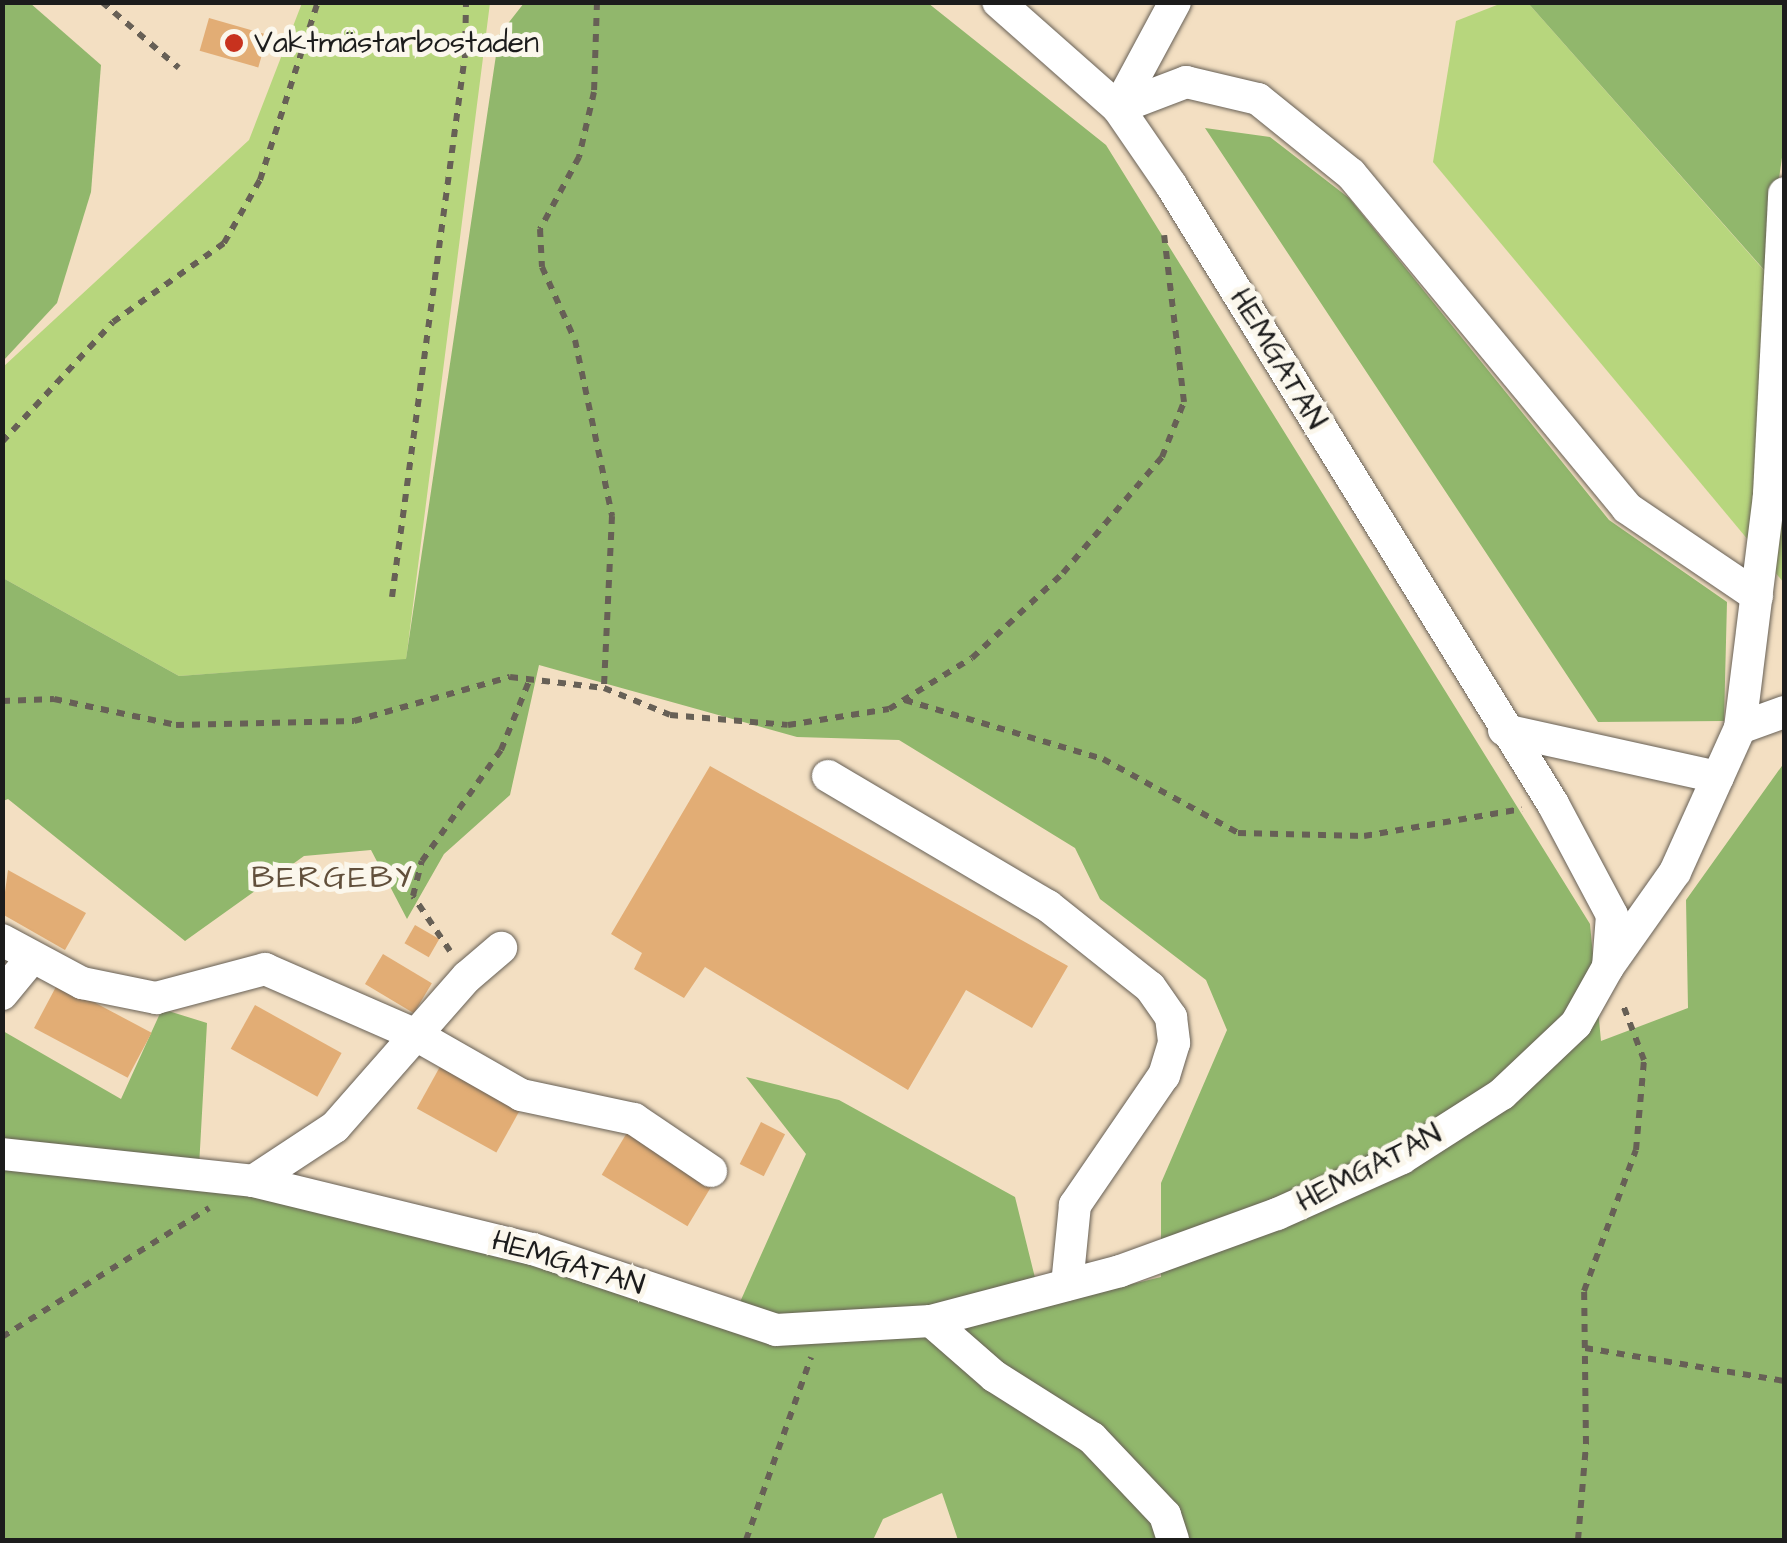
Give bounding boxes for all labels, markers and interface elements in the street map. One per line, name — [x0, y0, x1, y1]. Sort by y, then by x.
place label: Vaktmästarbostaden — [254, 25, 539, 61]
marker: Vaktmästarbostaden — [223, 32, 245, 54]
street label: HEMGATAN — [1222, 282, 1334, 436]
district label: BERGEBY — [252, 859, 414, 897]
street label: HEMGATAN — [1291, 1116, 1447, 1220]
street label: HEMGATAN — [487, 1223, 649, 1303]

